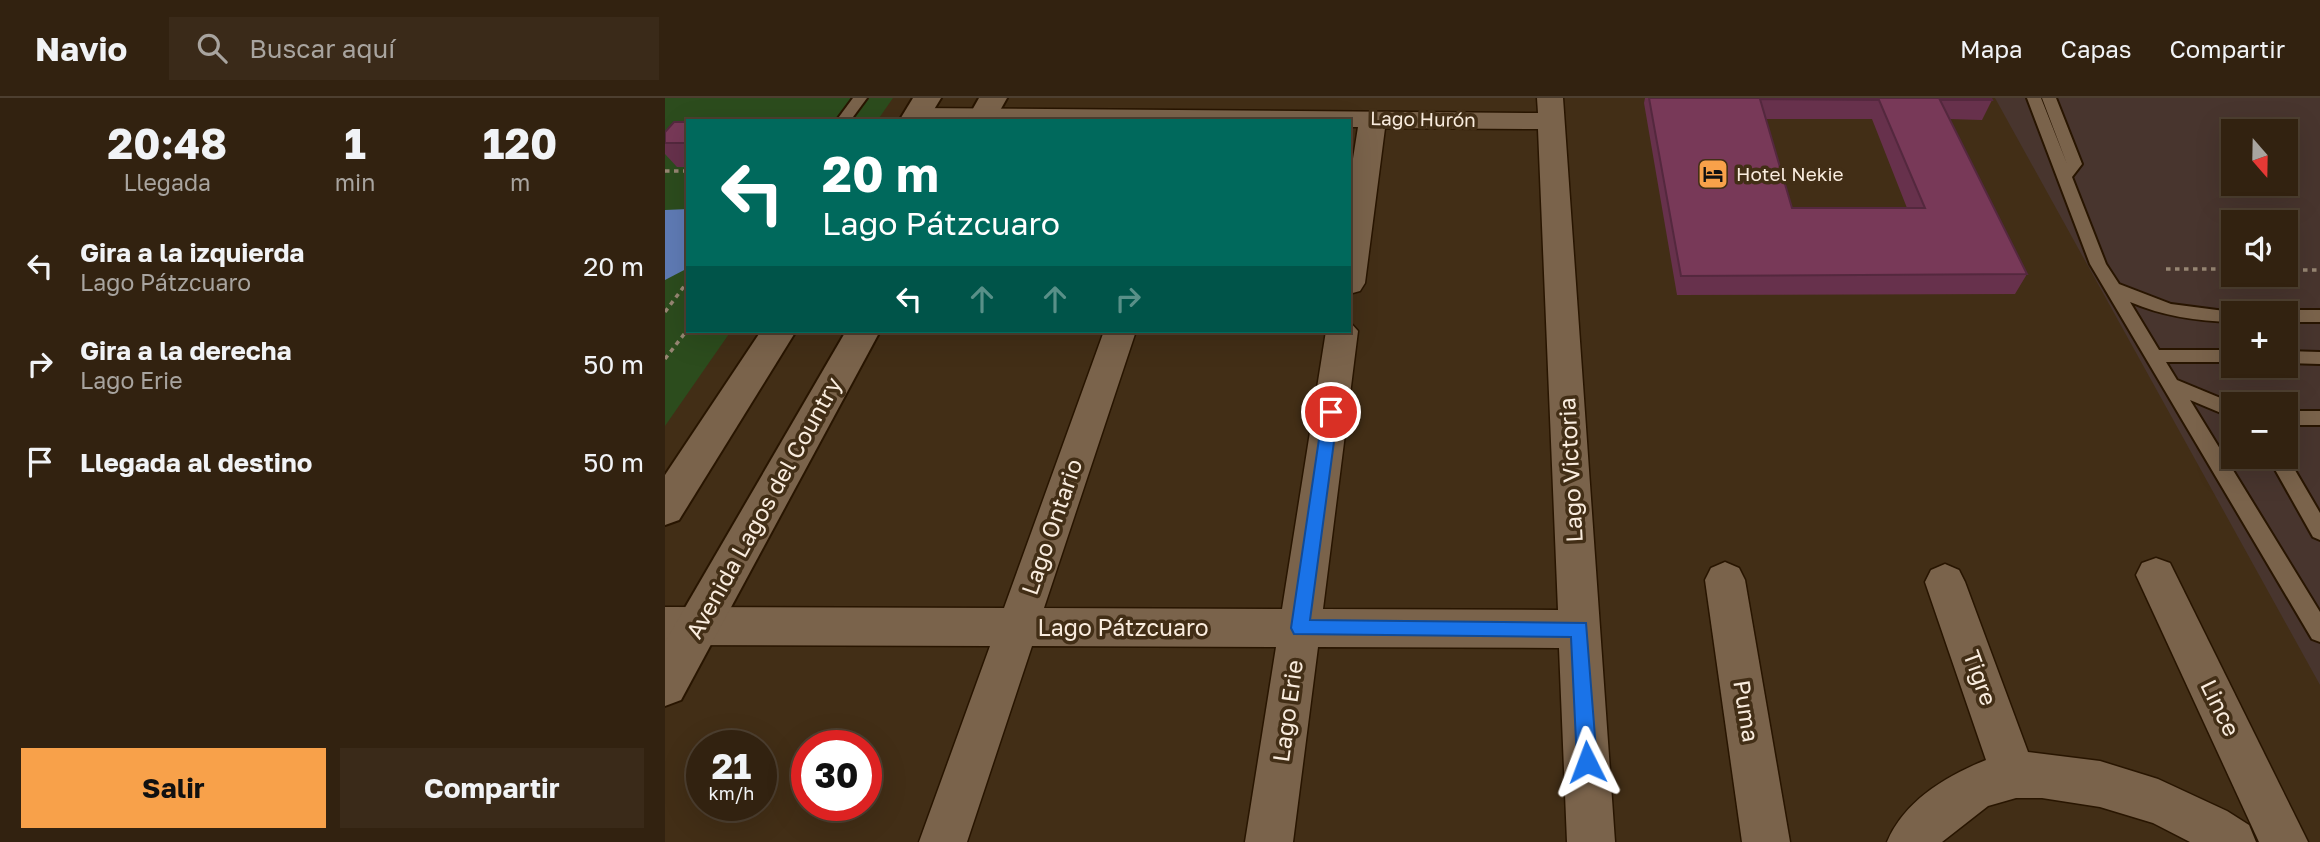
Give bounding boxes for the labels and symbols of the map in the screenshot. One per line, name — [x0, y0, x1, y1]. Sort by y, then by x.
street label: Lago Hurón — [1370, 106, 1476, 131]
north arrow — [2221, 119, 2298, 196]
hotel icon: Hotel Nekie — [1696, 157, 1730, 191]
place label: Hotel Nekie — [1736, 162, 1844, 185]
street label: Avenida Lagos del Country — [679, 372, 847, 643]
pin — [1301, 382, 1361, 442]
street label: Lago Victoria — [1552, 397, 1588, 543]
street label: Lago Ontario — [1015, 455, 1087, 598]
street label: Lago Pátzcuaro — [1037, 613, 1209, 641]
street label: Tigre — [1958, 646, 2004, 709]
street label: Lago Erie — [1266, 658, 1308, 764]
street label: Lince — [2195, 675, 2246, 740]
street label: Puma — [1728, 678, 1766, 744]
position arrow — [1550, 725, 1624, 799]
speed limit sign: 30 — [791, 730, 882, 821]

